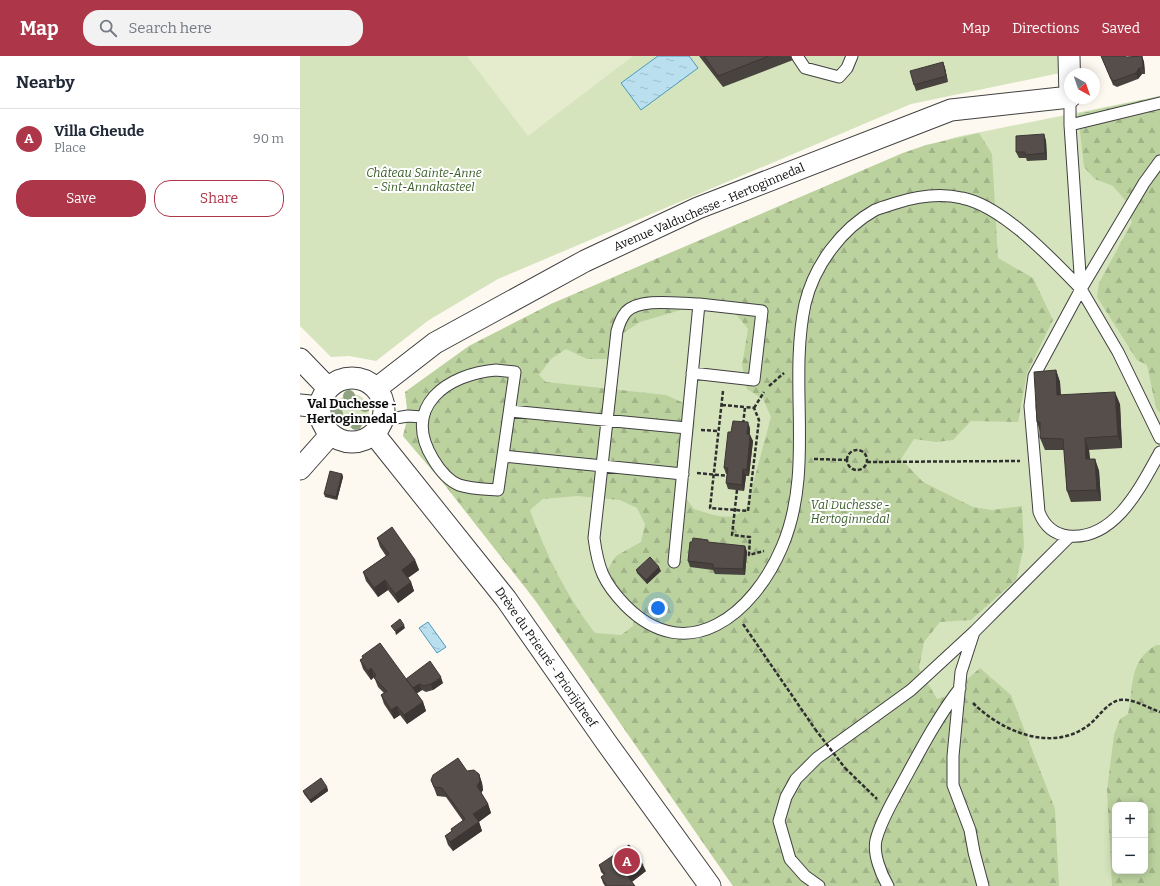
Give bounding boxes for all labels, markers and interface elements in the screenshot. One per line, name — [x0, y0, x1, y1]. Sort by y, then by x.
search box — [83, 10, 363, 46]
text: Map — [20, 17, 59, 40]
icon: search — [97, 17, 119, 39]
text: Search here — [129, 19, 212, 37]
text: Map — [962, 20, 990, 37]
text: Directions — [1012, 20, 1080, 37]
text: Saved — [1102, 20, 1140, 37]
north arrow — [1064, 68, 1100, 104]
text: Nearby — [16, 72, 75, 93]
text: Villa Gheude — [54, 122, 144, 140]
text: A — [24, 131, 34, 146]
text: 90 m — [253, 131, 284, 146]
text: Place — [54, 140, 86, 155]
street label: Avenue Valduchesse - Hertoginnedal — [611, 160, 807, 254]
park label: Château Sainte-Anne - Sint-Annakasteel — [366, 166, 482, 194]
button: Save — [16, 180, 146, 217]
button: Share — [154, 180, 284, 217]
district label: Val Duchesse - Hertoginnedal — [307, 396, 397, 426]
park label: Val Duchesse - Hertoginnedal — [811, 498, 890, 526]
street label: Drève du Prieuré - Priorijdreef — [492, 584, 600, 730]
your location — [648, 598, 668, 618]
map controls — [1112, 802, 1148, 874]
button: + — [1112, 802, 1148, 838]
button: − — [1112, 838, 1148, 874]
pin: A — [614, 846, 640, 876]

